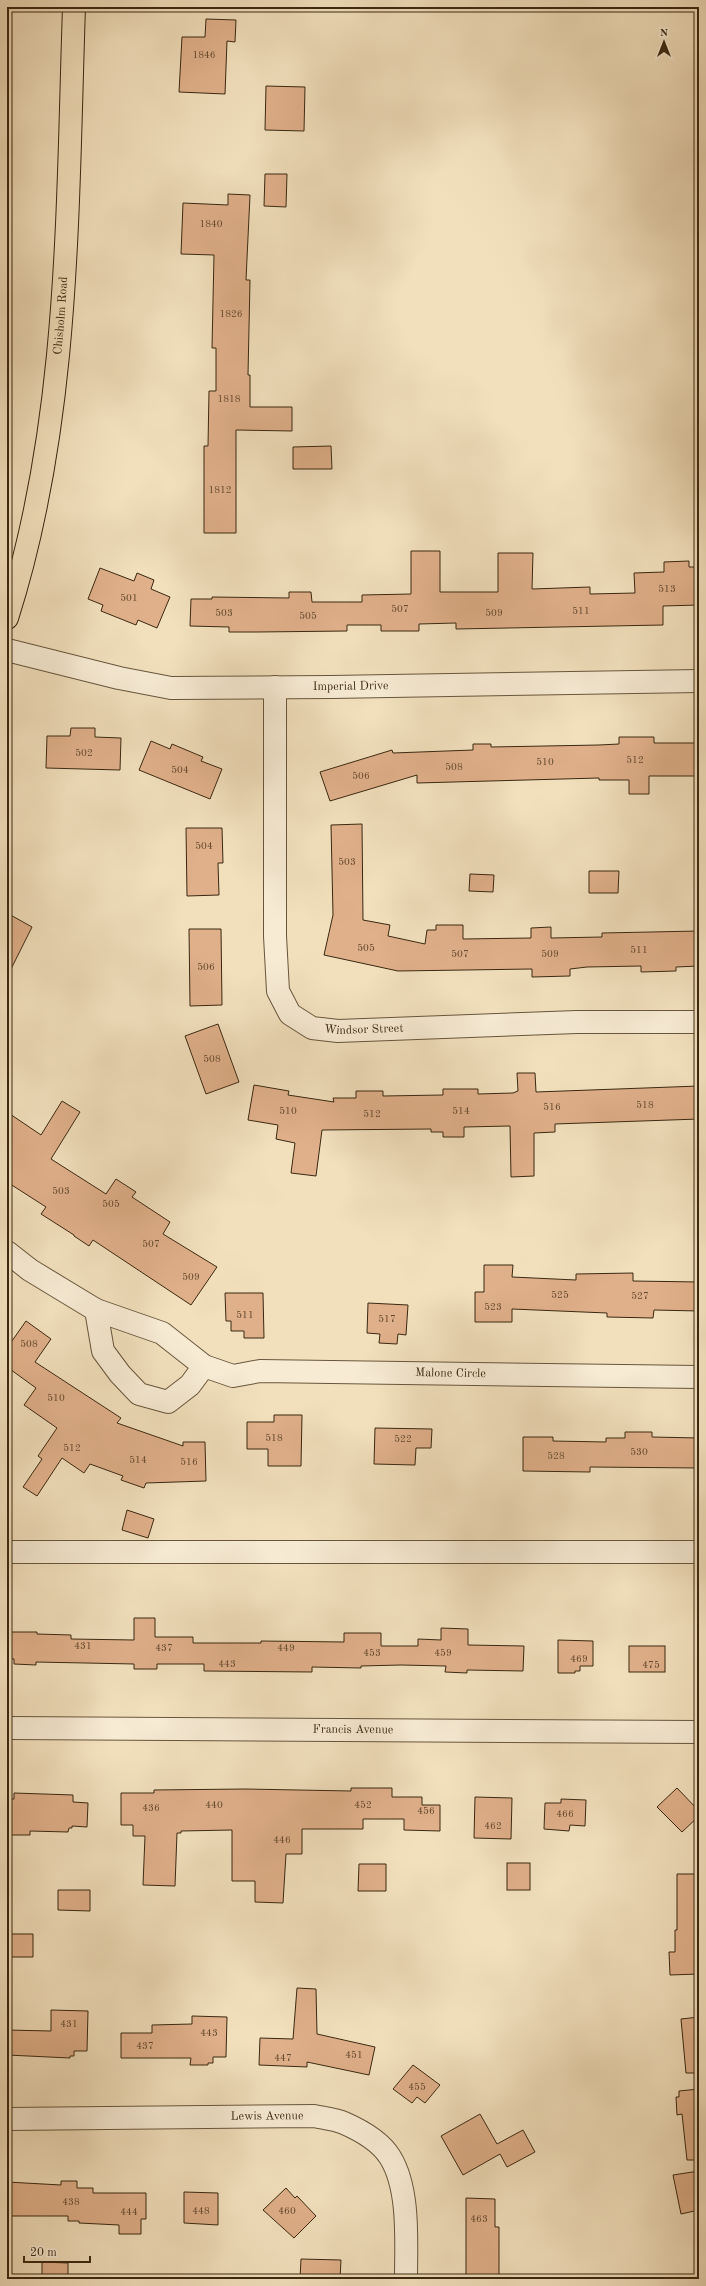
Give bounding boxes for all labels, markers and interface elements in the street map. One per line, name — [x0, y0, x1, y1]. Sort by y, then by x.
north arrow — [644, 22, 684, 62]
text: N — [660, 28, 669, 39]
house number: 1846 — [192, 50, 216, 60]
house number: 1840 — [199, 219, 223, 229]
street label: Chisholm Road — [52, 276, 70, 355]
house number: 1826 — [219, 309, 243, 319]
house number: 1818 — [217, 394, 241, 404]
house number: 1812 — [208, 485, 232, 495]
house number: 513 — [658, 584, 676, 594]
house number: 501 — [120, 593, 138, 603]
house number: 507 — [391, 604, 409, 614]
house number: 511 — [572, 606, 590, 616]
house number: 503 — [215, 608, 233, 618]
house number: 509 — [485, 608, 503, 618]
house number: 505 — [299, 611, 317, 621]
street label: Imperial Drive — [313, 680, 389, 693]
house number: 502 — [75, 748, 93, 758]
house number: 512 — [626, 755, 644, 765]
house number: 510 — [536, 757, 554, 767]
house number: 508 — [445, 762, 463, 772]
house number: 504 — [171, 765, 189, 775]
house number: 506 — [352, 771, 370, 781]
house number: 504 — [195, 841, 213, 851]
house number: 503 — [338, 857, 356, 867]
house number: 505 — [357, 943, 375, 953]
house number: 511 — [630, 945, 648, 955]
house number: 507 — [451, 949, 469, 959]
house number: 509 — [541, 949, 559, 959]
house number: 506 — [197, 962, 215, 972]
street label: Windsor Street — [323, 1023, 404, 1037]
house number: 508 — [203, 1054, 221, 1064]
house number: 518 — [636, 1100, 654, 1110]
house number: 516 — [543, 1102, 561, 1112]
house number: 510 — [279, 1106, 297, 1116]
house number: 514 — [452, 1106, 470, 1116]
house number: 512 — [363, 1109, 381, 1119]
house number: 503 — [52, 1186, 70, 1196]
house number: 505 — [102, 1199, 120, 1209]
house number: 507 — [142, 1239, 160, 1249]
house number: 509 — [182, 1272, 200, 1282]
house number: 525 — [551, 1290, 569, 1300]
house number: 527 — [631, 1291, 649, 1301]
house number: 523 — [484, 1302, 502, 1312]
house number: 511 — [236, 1310, 254, 1320]
house number: 517 — [378, 1314, 396, 1324]
house number: 508 — [20, 1339, 38, 1349]
street label: Malone Circle — [415, 1367, 487, 1380]
house number: 510 — [47, 1393, 65, 1403]
house number: 518 — [265, 1433, 283, 1443]
house number: 522 — [394, 1434, 412, 1444]
house number: 512 — [63, 1443, 81, 1453]
house number: 530 — [630, 1447, 648, 1457]
house number: 528 — [547, 1451, 565, 1461]
house number: 514 — [129, 1455, 147, 1465]
house number: 516 — [180, 1457, 198, 1467]
house number: 431 — [74, 1641, 92, 1651]
house number: 437 — [155, 1643, 173, 1653]
house number: 449 — [277, 1643, 295, 1653]
house number: 453 — [363, 1648, 381, 1658]
house number: 459 — [434, 1648, 452, 1658]
house number: 469 — [570, 1654, 588, 1664]
house number: 443 — [218, 1659, 236, 1669]
house number: 475 — [642, 1660, 660, 1670]
street label: Francis Avenue — [313, 1724, 394, 1736]
house number: 440 — [205, 1800, 223, 1810]
house number: 452 — [354, 1800, 372, 1810]
house number: 436 — [142, 1803, 160, 1813]
house number: 456 — [417, 1806, 435, 1816]
house number: 466 — [556, 1809, 574, 1819]
house number: 462 — [484, 1821, 502, 1831]
house number: 446 — [273, 1835, 291, 1845]
house number: 431 — [60, 2019, 78, 2029]
house number: 443 — [200, 2028, 218, 2038]
house number: 437 — [136, 2041, 154, 2051]
house number: 451 — [345, 2050, 363, 2060]
house number: 447 — [274, 2053, 292, 2063]
house number: 455 — [408, 2082, 426, 2092]
street label: Lewis Avenue — [230, 2110, 304, 2123]
house number: 438 — [62, 2197, 80, 2207]
house number: 448 — [192, 2206, 210, 2216]
house number: 460 — [278, 2206, 296, 2216]
house number: 444 — [120, 2207, 138, 2217]
house number: 463 — [470, 2214, 488, 2224]
scale bar — [24, 2238, 90, 2264]
text: 20 m — [30, 2247, 57, 2259]

